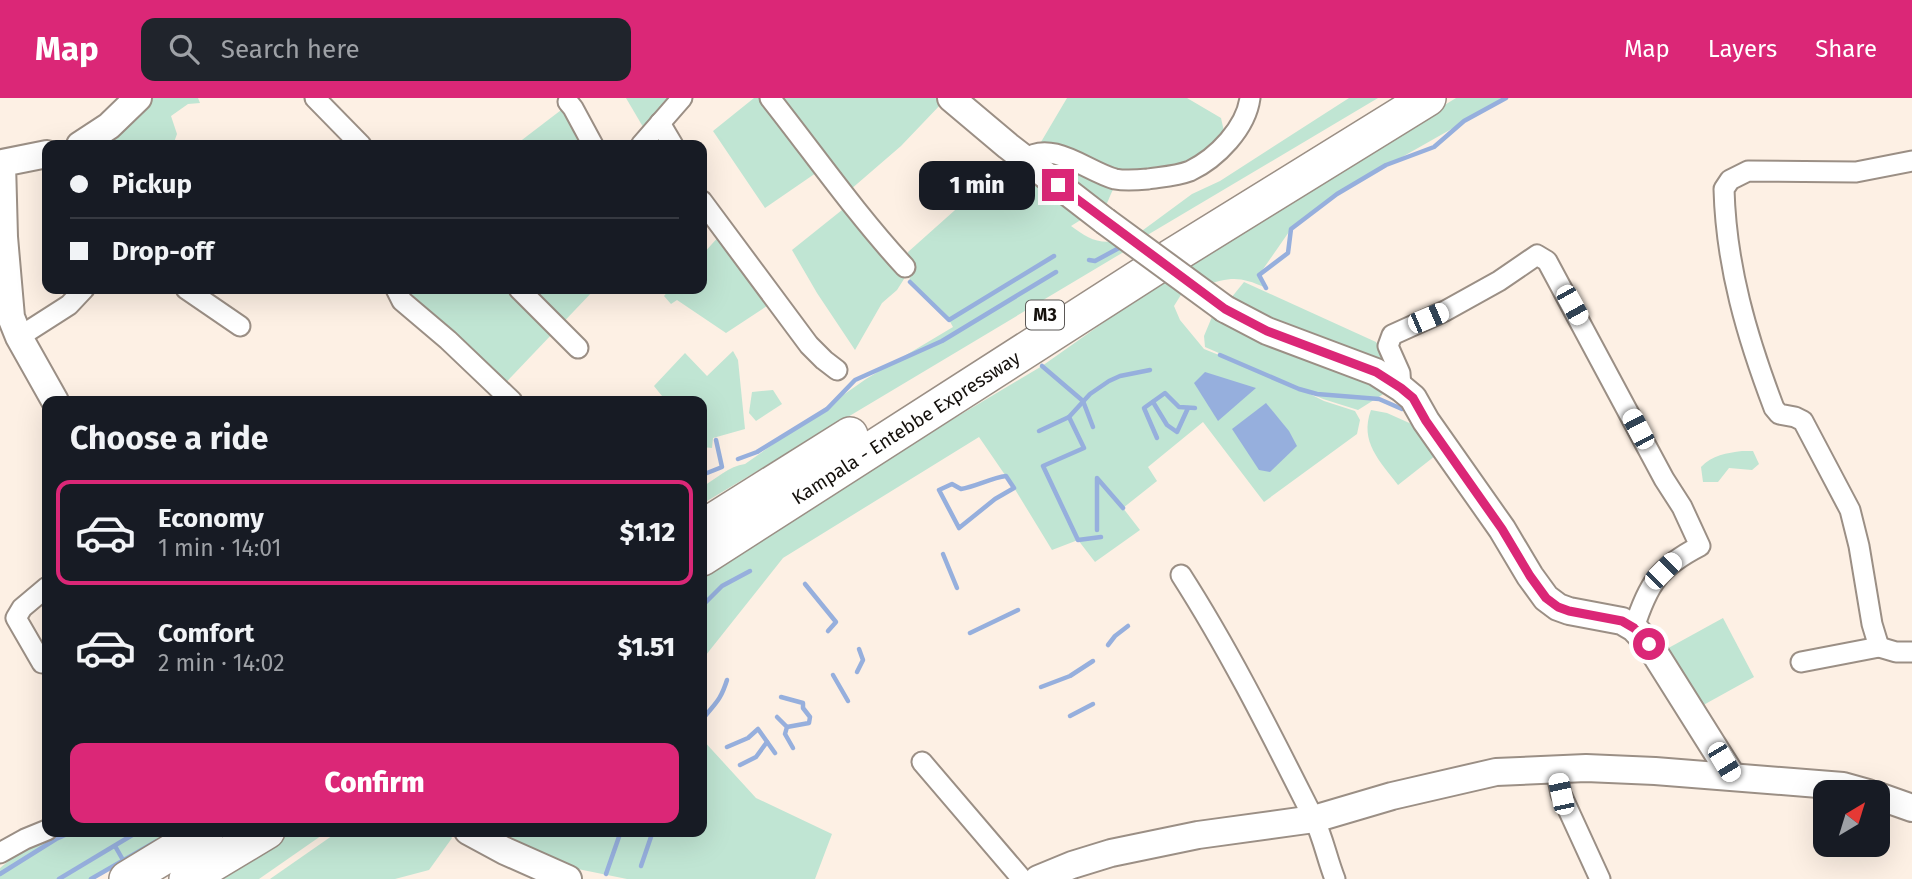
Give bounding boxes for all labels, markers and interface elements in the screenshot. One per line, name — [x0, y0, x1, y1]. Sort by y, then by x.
search box — [141, 18, 631, 81]
text: Map — [35, 29, 99, 69]
icon: search — [165, 30, 203, 68]
text: Search here — [221, 34, 360, 65]
text: Map — [1624, 35, 1670, 63]
text: Layers — [1708, 35, 1777, 63]
text: Share — [1815, 35, 1877, 63]
callout: 1 min — [918, 160, 1034, 210]
text: Pickup — [112, 169, 192, 200]
route end — [1042, 169, 1074, 201]
text: 1 min — [949, 171, 1005, 199]
text: Drop-off — [112, 236, 214, 267]
car — [1553, 282, 1592, 328]
road number: M3 — [1026, 300, 1064, 330]
car — [1405, 300, 1452, 336]
street label: Kampala - Entebbe Expressway — [787, 346, 1025, 509]
car — [1619, 406, 1658, 452]
text: Choose a ride — [70, 419, 268, 457]
icon: car — [74, 501, 137, 564]
text: Economy — [158, 503, 264, 534]
text: $1.12 — [620, 517, 675, 548]
text: 1 min · 14:01 — [158, 534, 281, 562]
car — [1641, 549, 1686, 593]
icon: car — [74, 616, 137, 679]
text: Comfort — [158, 618, 254, 649]
route start — [1633, 628, 1665, 660]
text: $1.51 — [618, 632, 675, 663]
text: 2 min · 14:02 — [158, 649, 285, 677]
car — [1705, 739, 1744, 785]
button: Confirm — [70, 743, 679, 823]
car — [1547, 771, 1576, 817]
north arrow — [1813, 780, 1890, 858]
map controls — [1813, 780, 1890, 857]

